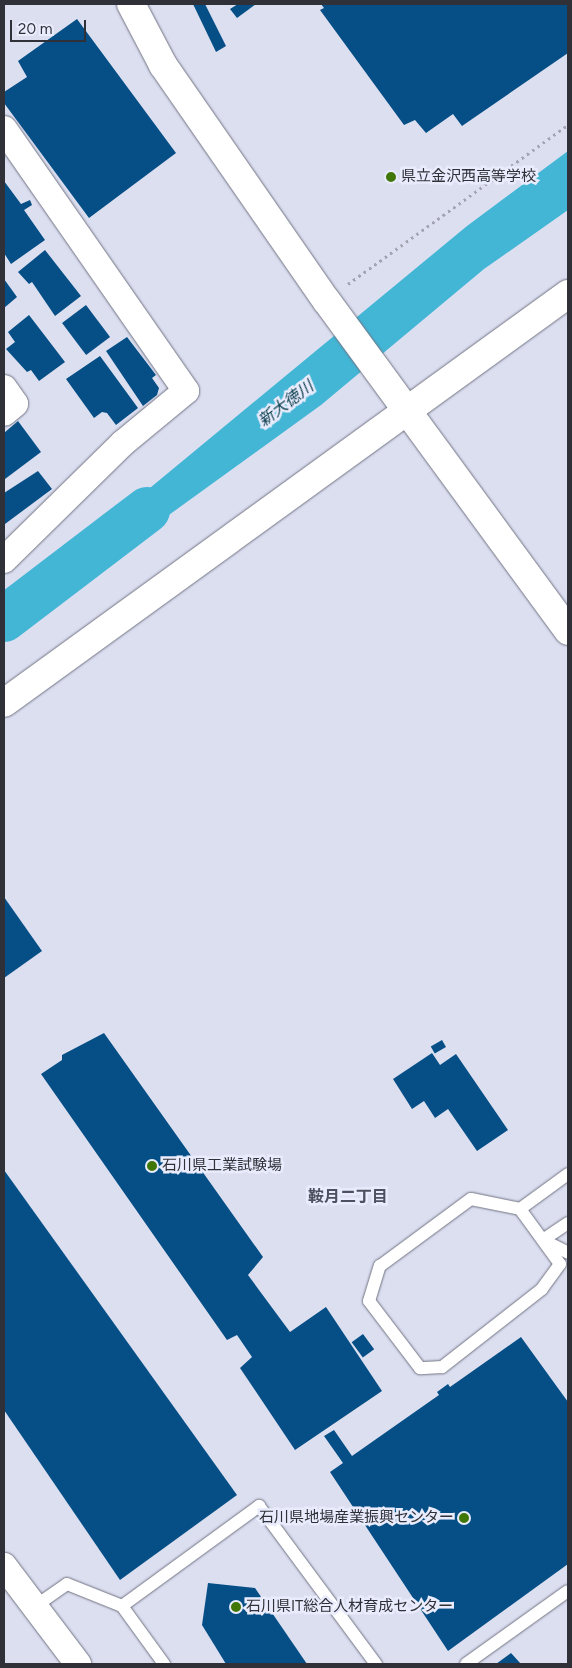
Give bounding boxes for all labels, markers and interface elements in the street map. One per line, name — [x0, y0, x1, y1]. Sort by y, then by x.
scale bar — [12, 10, 89, 42]
text: 20 m — [18, 20, 52, 38]
place label: 県立金沢西高等学校 — [401, 168, 536, 186]
marker: 県立金沢西高等学校 — [385, 171, 397, 183]
water label: 新大徳川 — [255, 377, 317, 431]
place label: 石川県工業試験場 — [162, 1157, 282, 1175]
marker: 石川県工業試験場 — [146, 1160, 158, 1172]
district label: 鞍月二丁目 — [308, 1187, 388, 1207]
place label: 石川県地場産業振興センター — [259, 1509, 454, 1527]
marker: 石川県地場産業振興センター — [458, 1512, 470, 1524]
place label: 石川県IT総合人材育成センター — [246, 1598, 453, 1616]
marker: 石川県IT総合人材育成センター — [230, 1601, 242, 1613]

